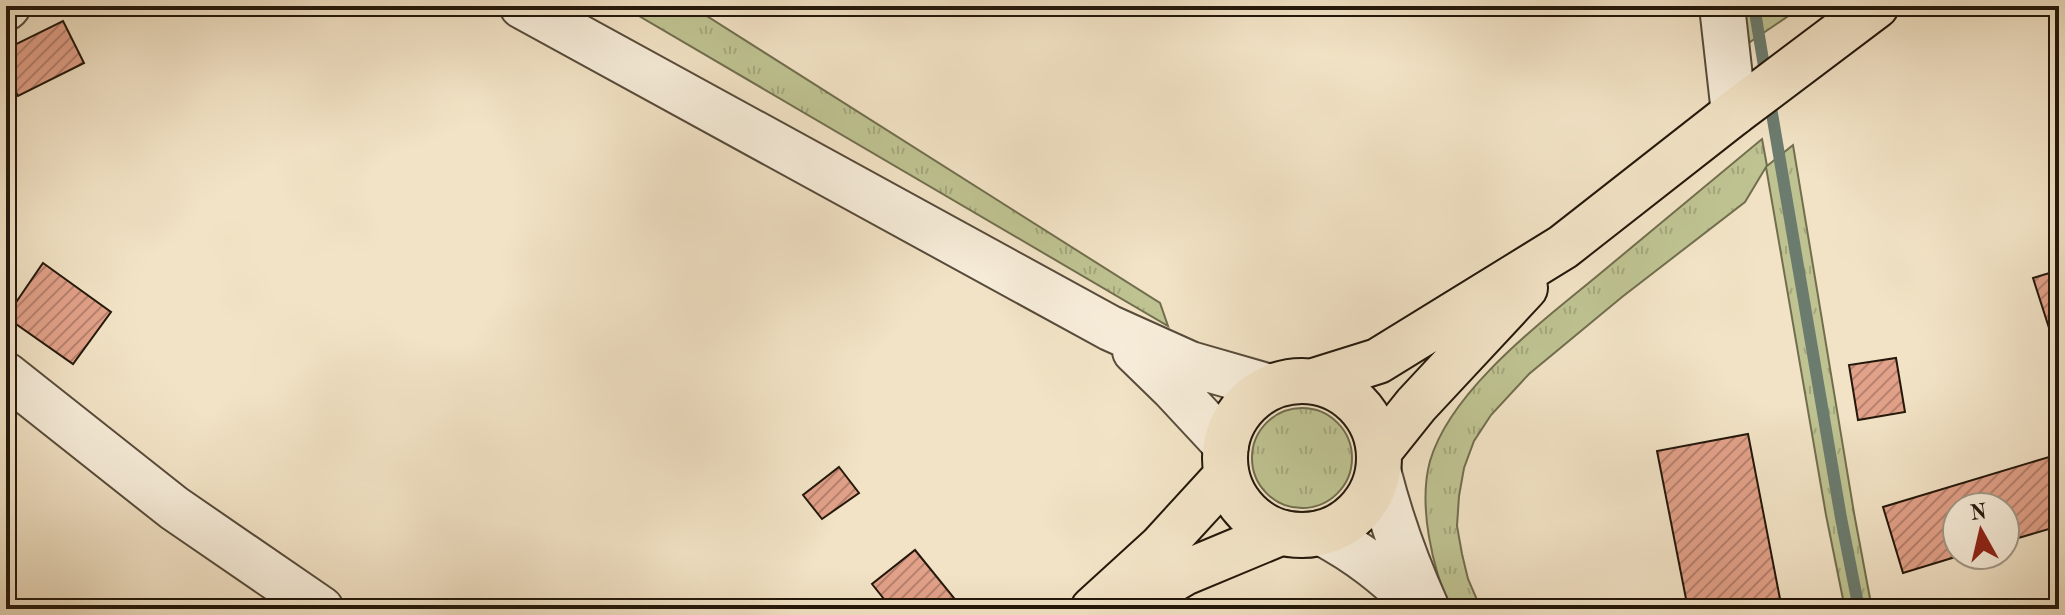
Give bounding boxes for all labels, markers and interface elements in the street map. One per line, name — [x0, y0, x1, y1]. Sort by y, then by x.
north arrow — [1941, 491, 2021, 571]
text: N — [1969, 501, 1989, 525]

